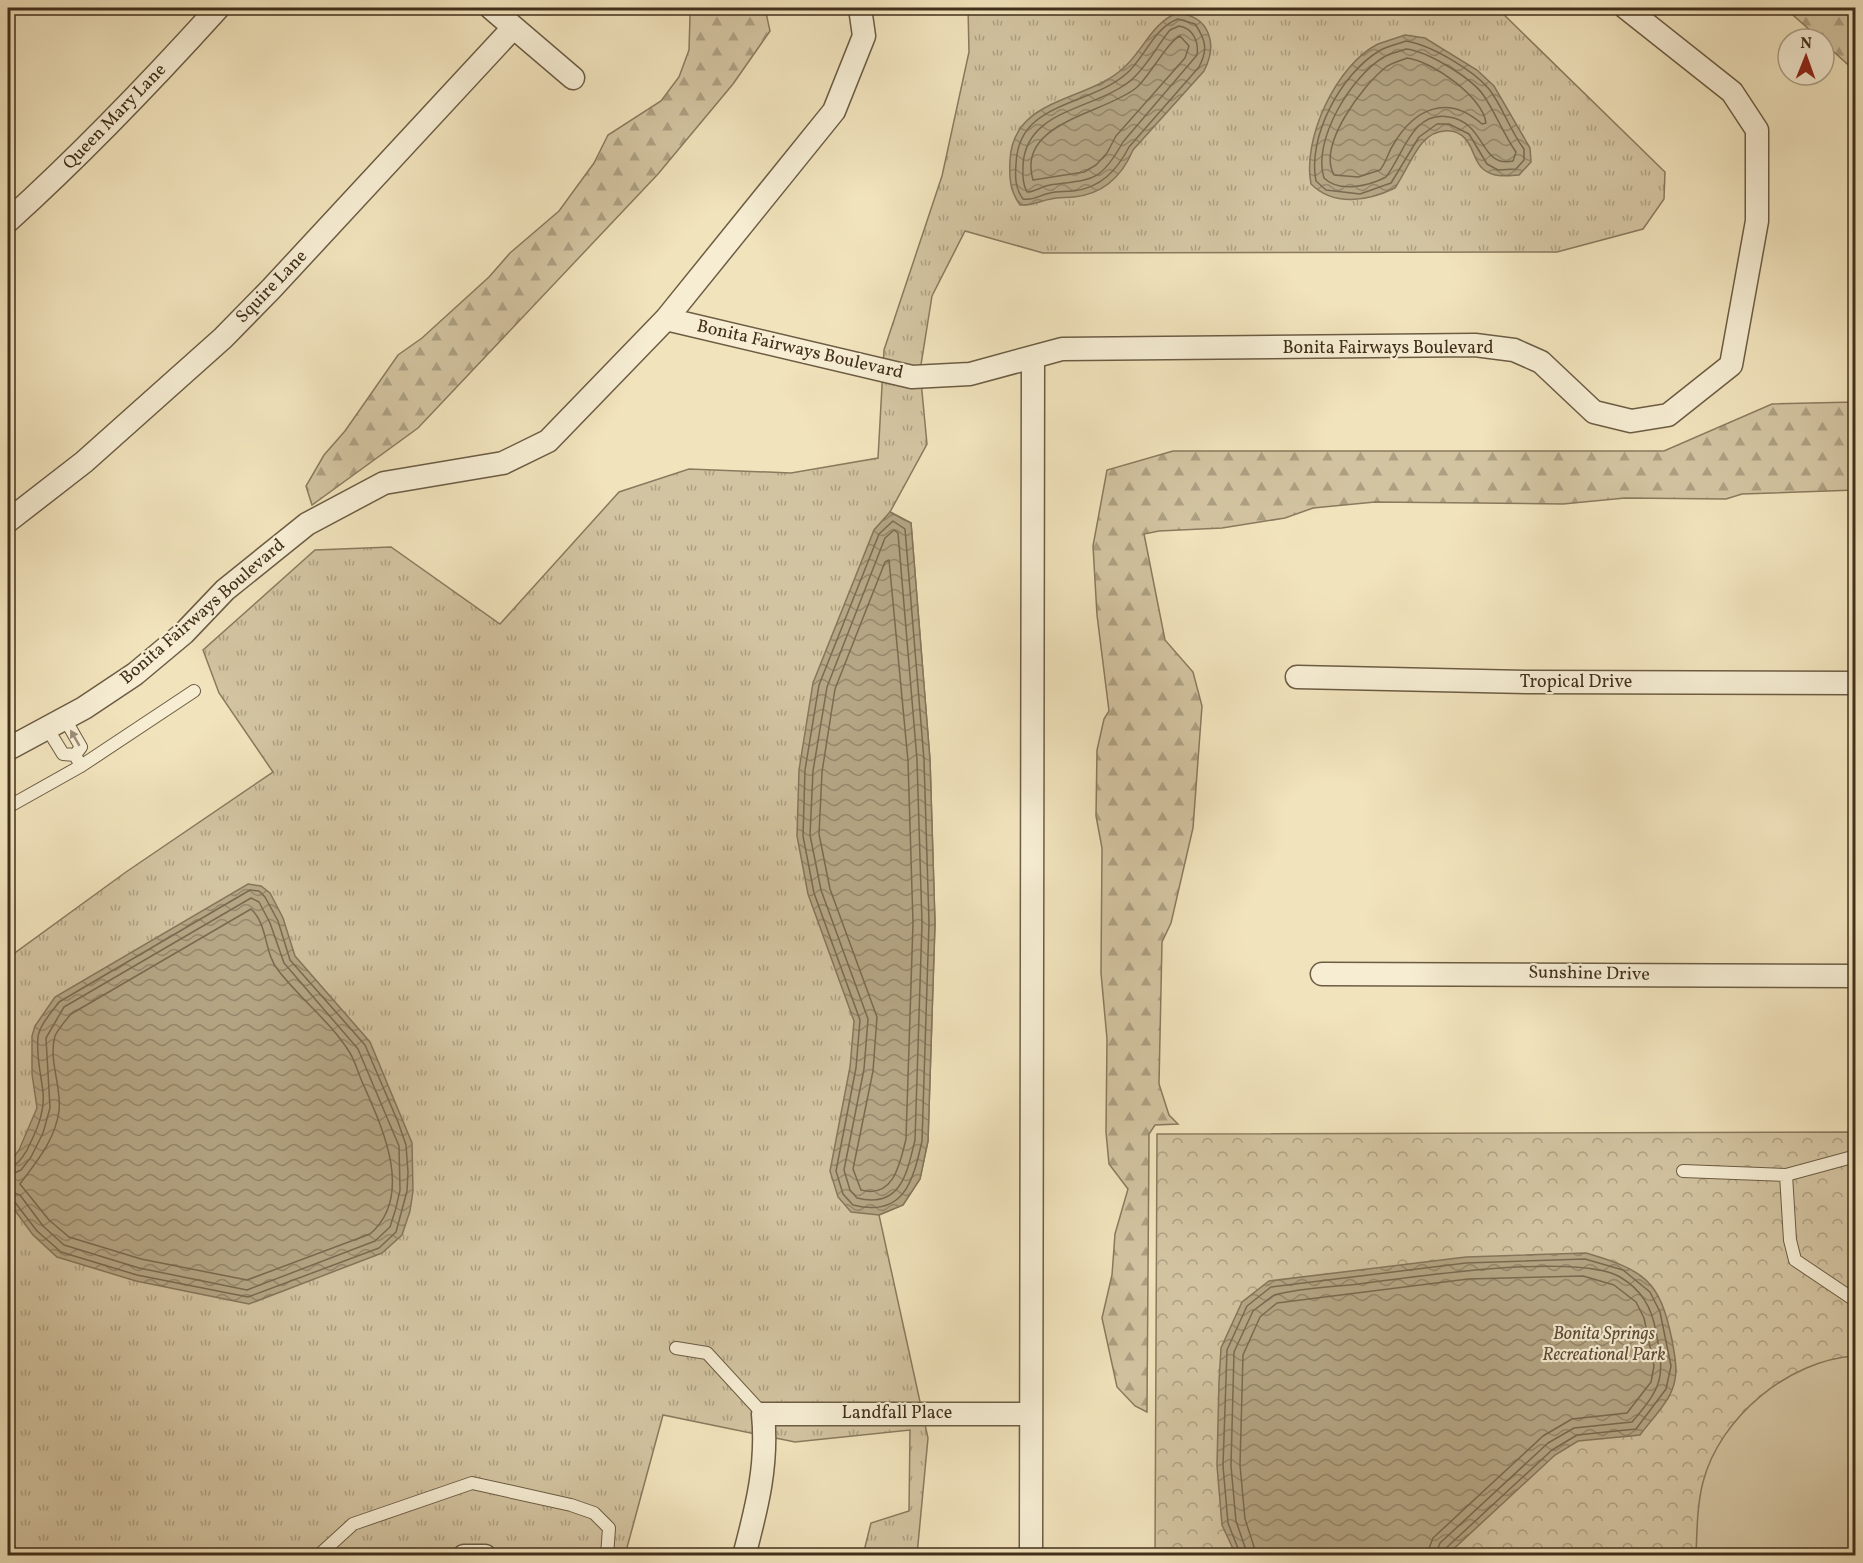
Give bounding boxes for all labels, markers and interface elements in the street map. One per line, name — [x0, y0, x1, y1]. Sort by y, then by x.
north arrow — [1776, 27, 1836, 87]
text: N — [1800, 33, 1813, 55]
street label: Queen Mary Lane — [58, 58, 172, 176]
street label: Squire Lane — [231, 245, 313, 329]
street label: Bonita Fairways Boulevard — [694, 314, 906, 386]
street label: Bonita Fairways Boulevard — [1282, 336, 1494, 361]
street label: Bonita Fairways Boulevard — [115, 533, 291, 691]
street label: Tropical Drive — [1520, 670, 1632, 695]
one-way arrow — [71, 729, 81, 746]
street label: Sunshine Drive — [1528, 960, 1650, 988]
park label: Bonita Springs Recreational Park — [1542, 1322, 1666, 1368]
street label: Landfall Place — [842, 1401, 952, 1426]

